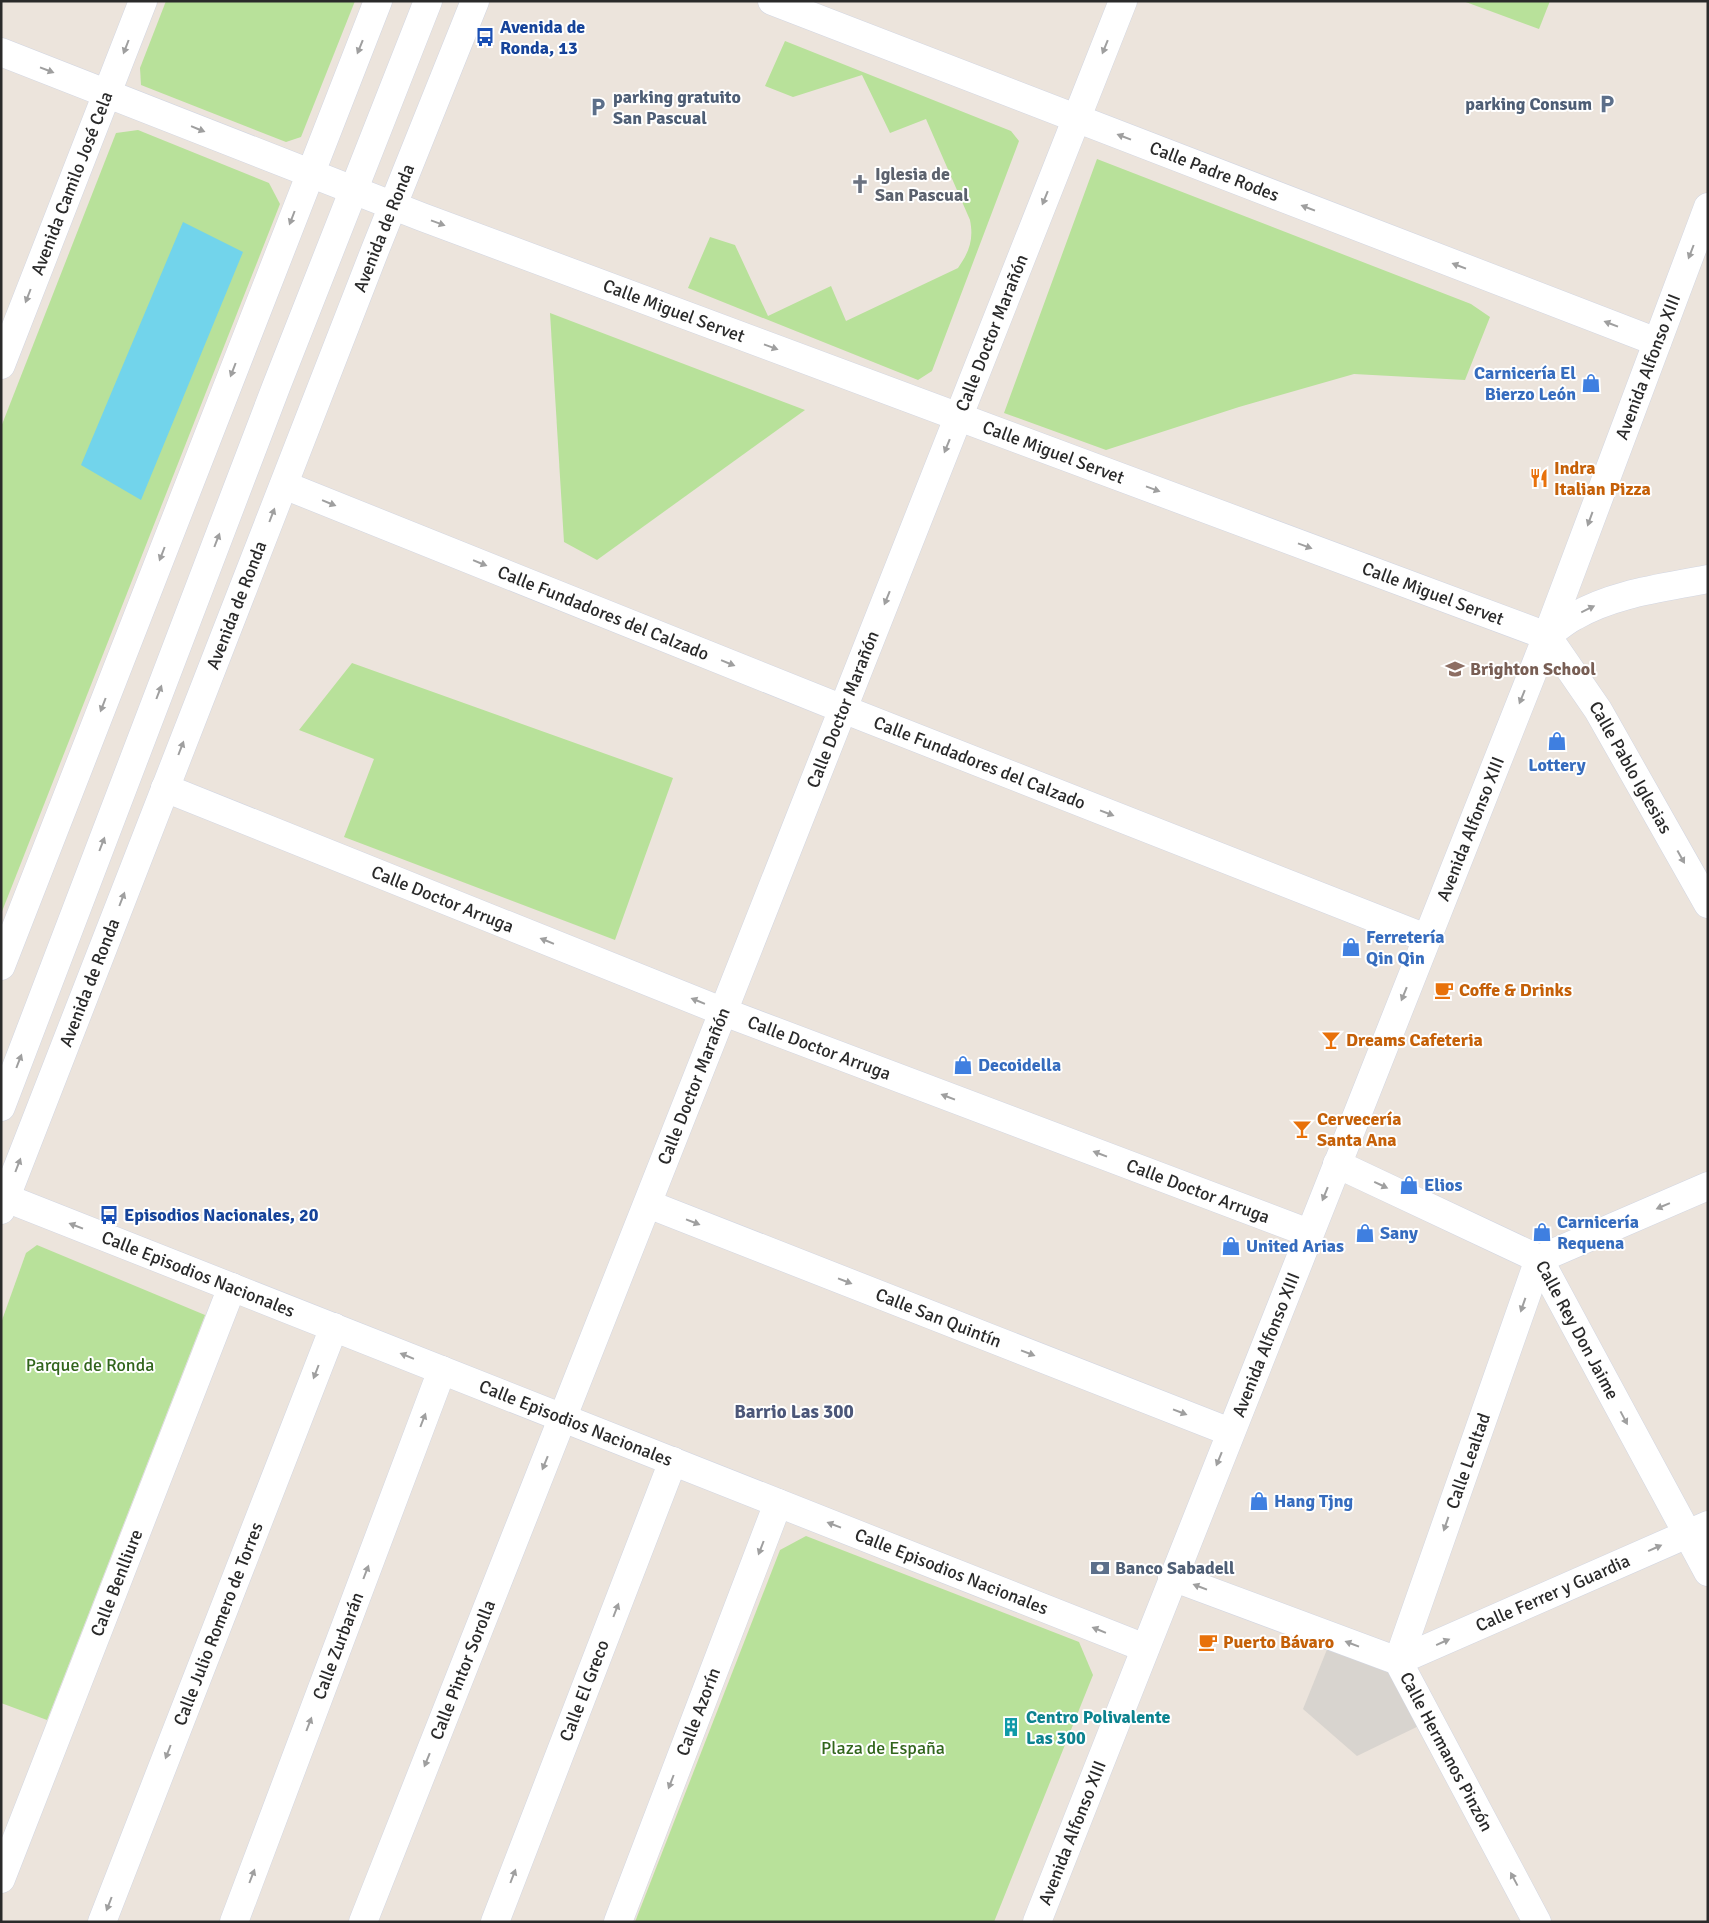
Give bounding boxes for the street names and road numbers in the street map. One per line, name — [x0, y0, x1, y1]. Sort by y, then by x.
street label: Avenida Camilo José Cela — [26, 88, 118, 278]
street label: Calle Padre Rodes — [1146, 136, 1282, 206]
street label: Avenida de Ronda — [349, 161, 419, 295]
street label: Calle Doctor Marañón — [951, 251, 1033, 415]
street label: Calle Miguel Servet — [600, 274, 748, 347]
street label: Avenida Alfonso XIII — [1611, 291, 1685, 443]
street label: Calle Miguel Servet — [980, 416, 1127, 489]
street label: Avenida de Ronda — [202, 538, 272, 673]
street label: Calle Miguel Servet — [1359, 557, 1507, 630]
street label: Calle Fundadores del Calzado — [494, 561, 712, 665]
street label: Calle Doctor Marañón — [802, 628, 884, 791]
street label: Calle Pablo Iglesias — [1584, 697, 1677, 838]
street label: Calle Fundadores del Calzado — [871, 711, 1089, 814]
street label: Avenida Alfonso XIII — [1432, 753, 1509, 904]
street label: Calle Doctor Arruga — [368, 861, 517, 938]
street label: Avenida de Ronda — [55, 915, 125, 1050]
street label: Calle Doctor Marañón — [653, 1004, 735, 1168]
street label: Calle Doctor Arruga — [744, 1011, 894, 1085]
street label: Calle Doctor Arruga — [1123, 1154, 1273, 1228]
street label: Calle Episodios Nacionales — [98, 1226, 298, 1322]
street label: Calle Rey Don Jaime — [1531, 1257, 1624, 1403]
street label: Avenida Alfonso XIII — [1227, 1269, 1305, 1420]
street label: Calle San Quintín — [872, 1283, 1005, 1352]
street label: Calle Episodios Nacionales — [476, 1375, 676, 1471]
street label: Calle Lealtad — [1441, 1410, 1495, 1512]
street label: Calle Julio Romero de Torres — [169, 1519, 268, 1729]
street label: Calle Episodios Nacionales — [852, 1524, 1051, 1620]
street label: Calle Benlliure — [86, 1526, 147, 1639]
street label: Calle Ferrer y Guardia — [1472, 1550, 1633, 1637]
street label: Calle Zurbarán — [308, 1589, 368, 1703]
street label: Calle Pintor Sorolla — [425, 1597, 500, 1743]
street label: Calle El Greco — [555, 1637, 614, 1745]
street label: Calle Azorín — [671, 1664, 725, 1759]
street label: Calle Hermanos Pinzón — [1395, 1668, 1498, 1835]
street label: Avenida Alfonso XIII — [1034, 1757, 1111, 1908]

